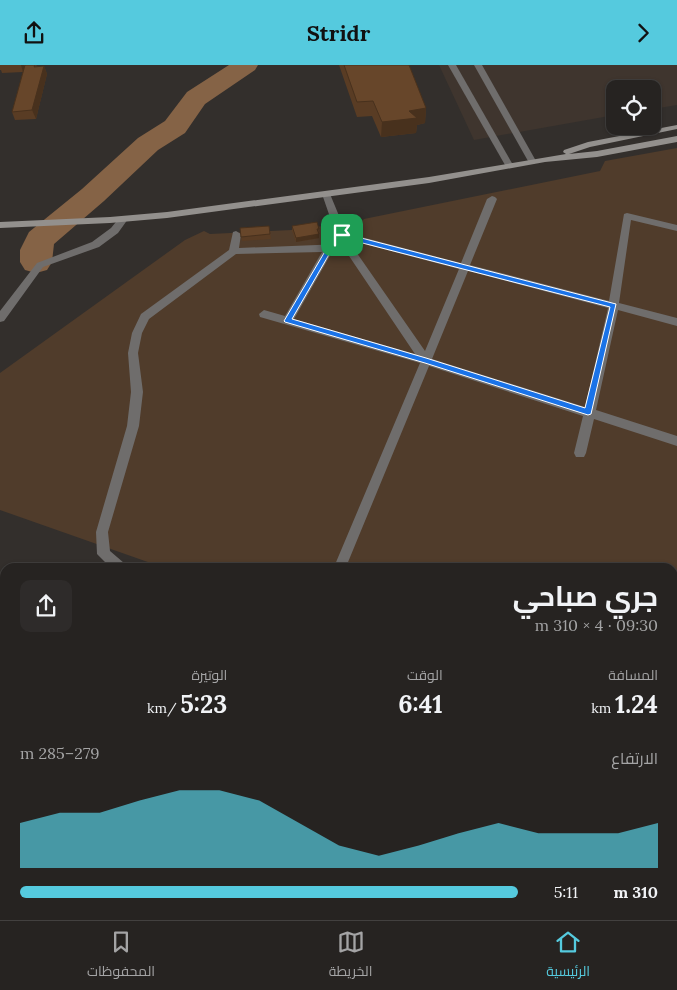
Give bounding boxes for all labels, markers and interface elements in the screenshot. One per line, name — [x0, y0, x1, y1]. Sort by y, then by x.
icon: share — [20, 19, 48, 47]
text: Stridr — [307, 19, 370, 47]
icon: forward — [629, 19, 657, 47]
map controls — [606, 80, 661, 135]
button: locate — [606, 80, 661, 135]
pin — [321, 214, 363, 256]
icon: arrive — [328, 221, 356, 249]
text: جري صباحي — [513, 578, 658, 614]
button: share — [20, 580, 72, 632]
text: 09:30 · 4 × 310 m — [535, 615, 658, 635]
text: الوتيرة — [191, 666, 227, 684]
text: الوقت — [407, 666, 443, 684]
text: المسافة — [608, 666, 658, 684]
text: 5:23 — [180, 688, 227, 720]
text: 6:41 — [398, 688, 443, 720]
text: 1.24 — [615, 688, 658, 720]
text: /km — [147, 699, 180, 717]
text: km — [591, 699, 615, 717]
text: 279–285 m — [20, 743, 100, 763]
text: الارتفاع — [611, 748, 658, 768]
text: 5:11 — [554, 882, 578, 902]
text: 310 m — [613, 882, 658, 902]
tab: المحفوظات — [87, 928, 155, 984]
tab: الخريطة — [329, 928, 372, 984]
tab: الرئيسية — [546, 928, 590, 984]

